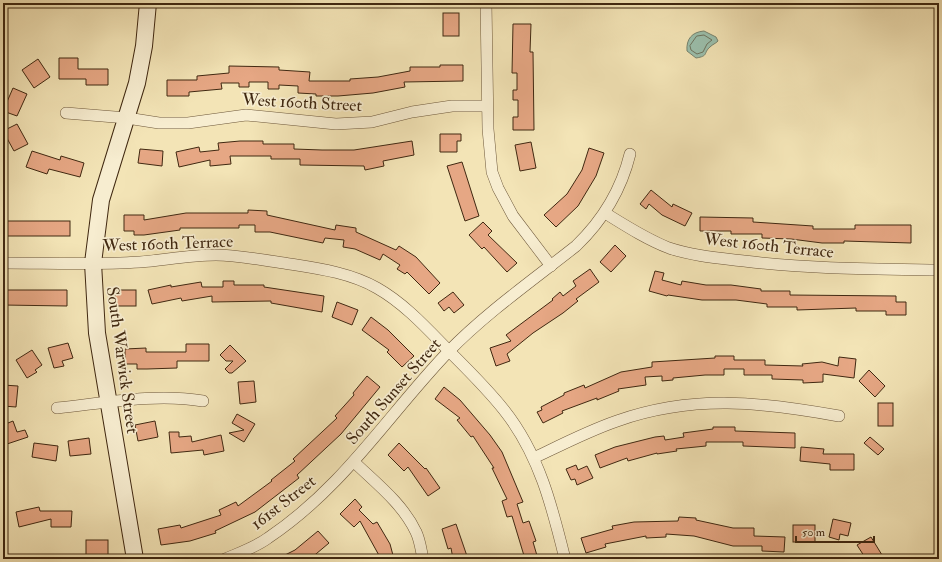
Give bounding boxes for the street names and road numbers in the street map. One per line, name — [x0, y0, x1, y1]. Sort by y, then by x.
street label: West 160th Street — [240, 89, 363, 116]
street label: West 160th Terrace — [702, 228, 835, 263]
street label: West 160th Terrace — [102, 231, 233, 256]
street label: South Warwick Street — [102, 285, 143, 435]
street label: South Sunset Street — [341, 333, 446, 449]
street label: 161st Street — [247, 470, 320, 534]

